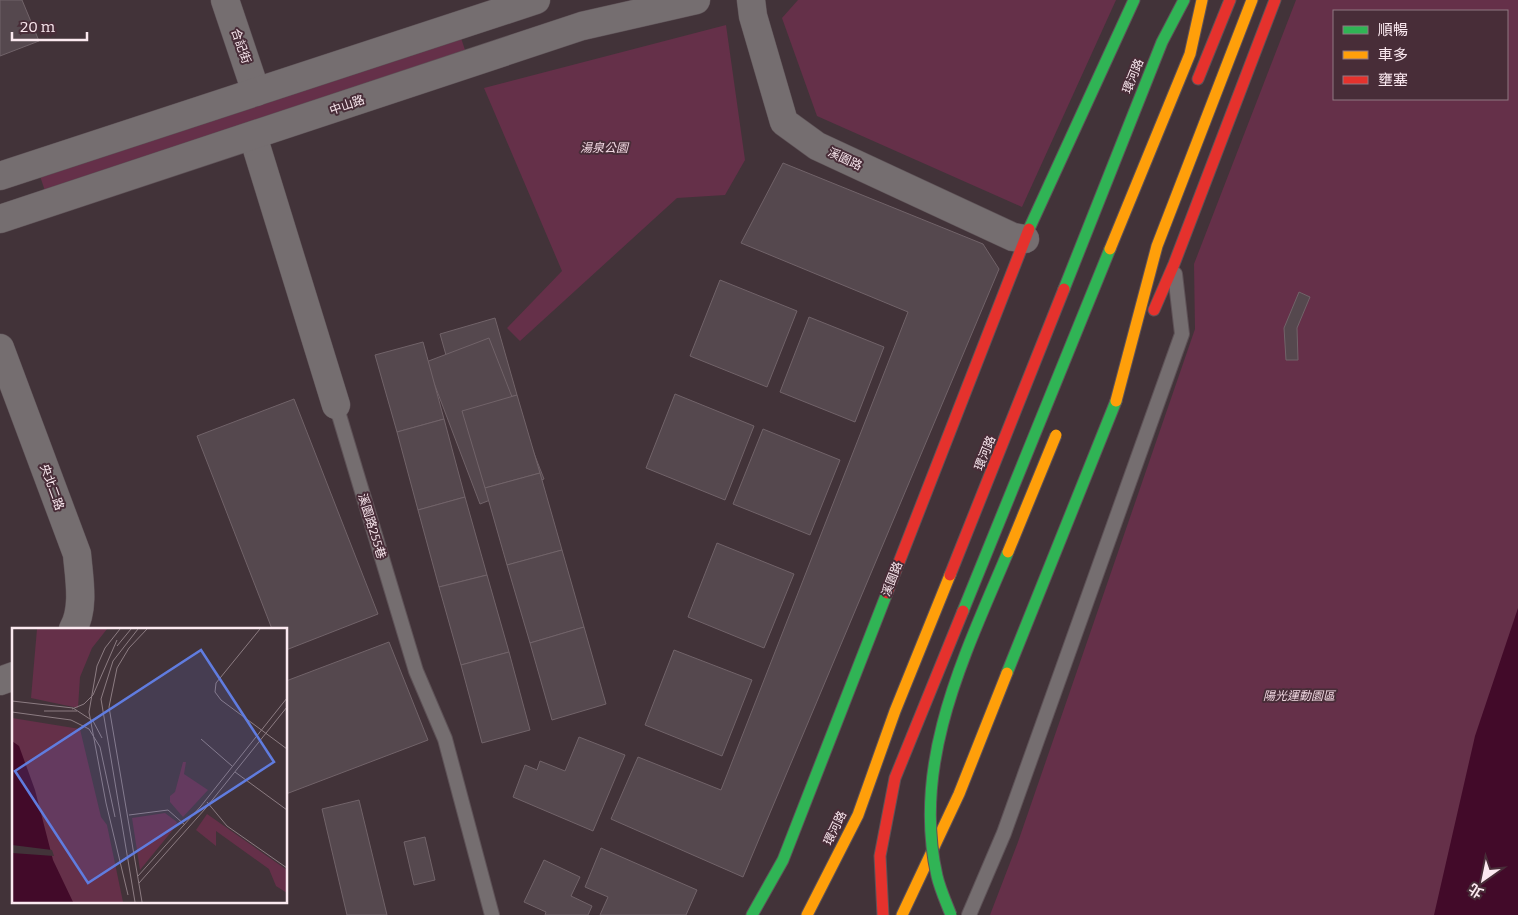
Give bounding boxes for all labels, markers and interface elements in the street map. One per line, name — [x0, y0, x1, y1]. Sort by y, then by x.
scale bar — [12, 10, 88, 42]
legend — [1333, 10, 1508, 100]
text: 20 m — [20, 18, 56, 36]
text: 順暢 — [1378, 21, 1408, 39]
street label: 合記街 — [229, 27, 253, 65]
text: 車多 — [1378, 46, 1408, 64]
street label: 環河路 — [1120, 57, 1146, 95]
text: 壅塞 — [1378, 71, 1408, 89]
street label: 中山路 — [328, 93, 366, 117]
park label: 湯泉公園 — [580, 141, 630, 155]
street label: 溪園路 — [826, 145, 864, 173]
street label: 環河路 — [972, 434, 998, 472]
street label: 央北二路 — [37, 462, 67, 512]
street label: 溪園路255巷 — [355, 492, 389, 560]
street label: 溪園路 — [879, 560, 905, 598]
inset map — [12, 628, 288, 902]
park label: 陽光運動園區 — [1263, 689, 1337, 703]
street label: 環河路 — [821, 809, 849, 847]
north arrow — [1458, 855, 1508, 905]
text: 北 — [1466, 880, 1487, 901]

